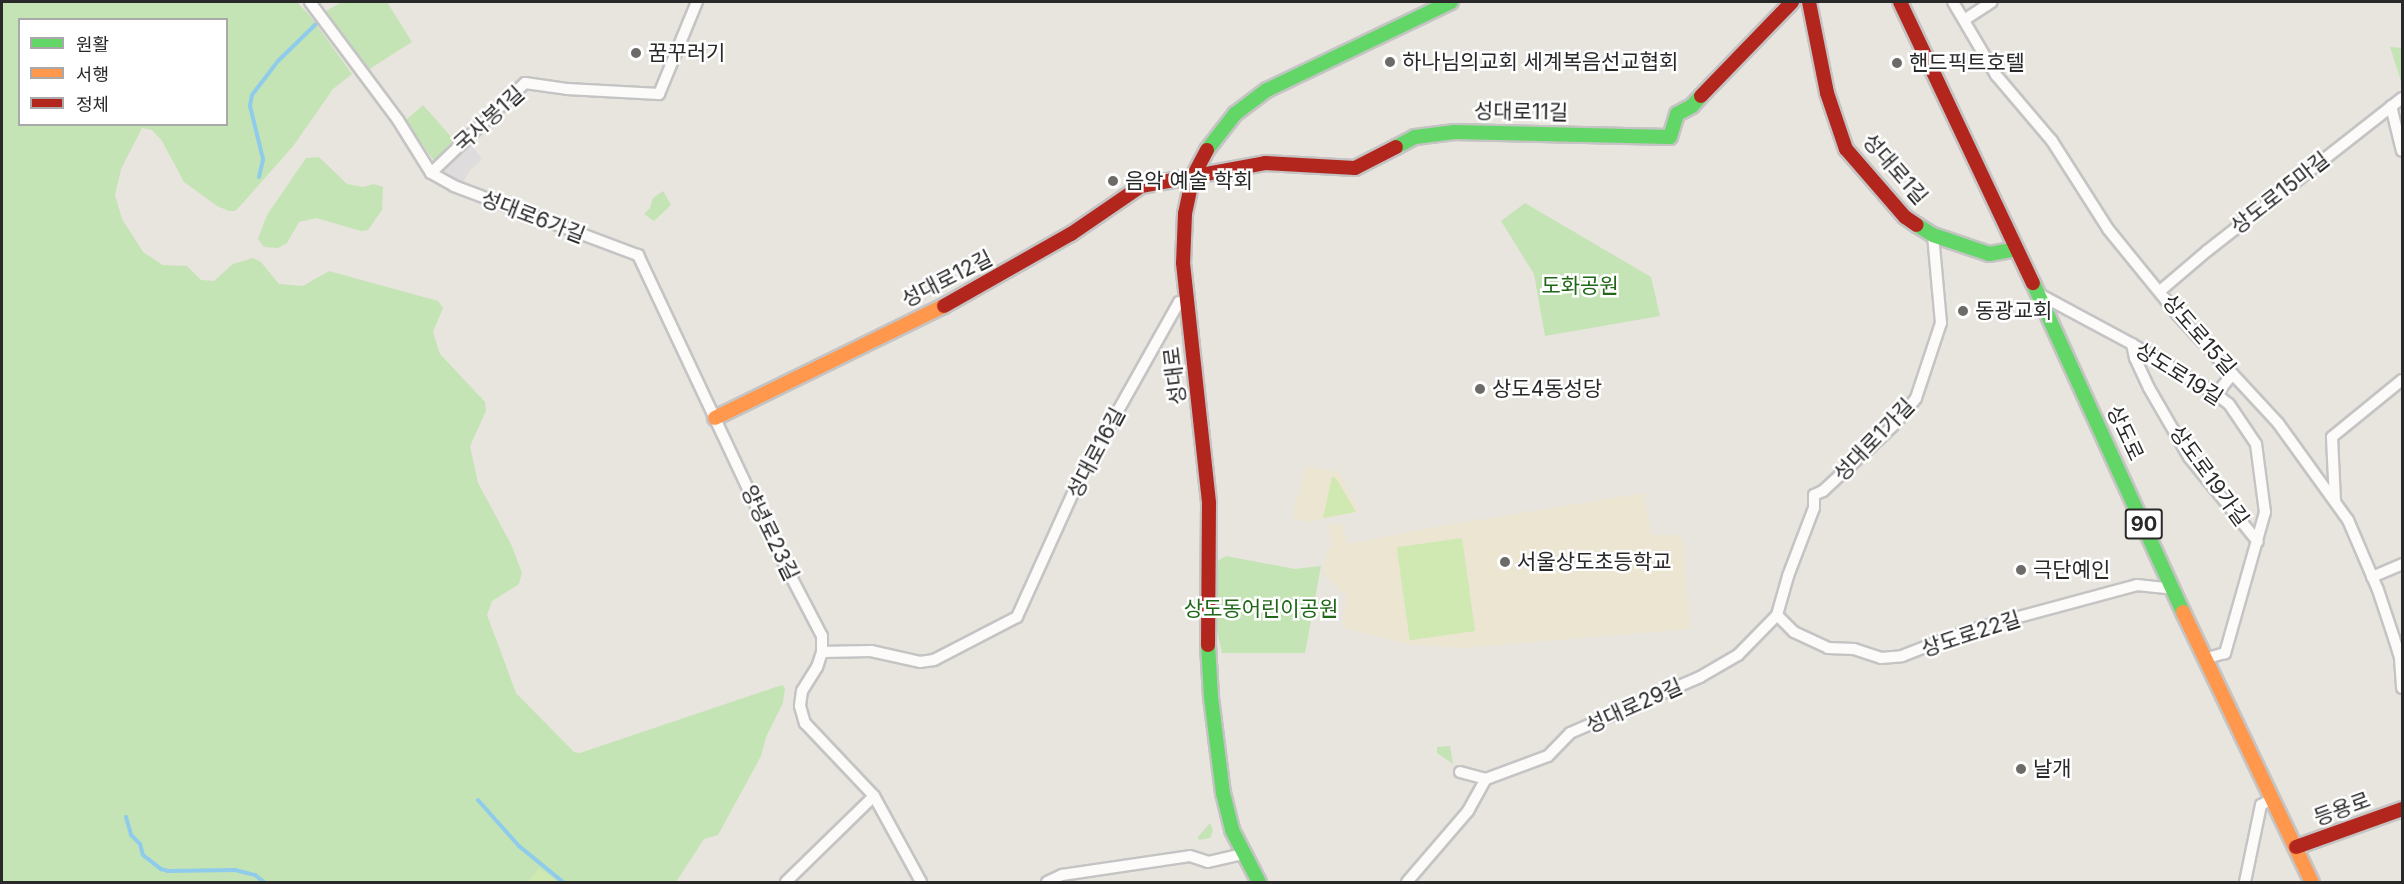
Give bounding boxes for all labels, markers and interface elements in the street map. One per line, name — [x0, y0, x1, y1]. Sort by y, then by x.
legend — [18, 18, 228, 126]
text: 원활 — [76, 34, 109, 55]
place label: 꿈꾸러기 — [648, 40, 725, 66]
marker: 꿈꾸러기 — [629, 46, 643, 60]
place label: 하나님의교회 세계복음선교협회 — [1402, 49, 1678, 75]
place label: 핸드픽트호텔 — [1909, 50, 2025, 76]
marker: 하나님의교회 세계복음선교협회 — [1383, 55, 1397, 69]
marker: 핸드픽트호텔 — [1890, 56, 1904, 70]
text: 서행 — [76, 64, 109, 85]
street label: 국사봉1길 — [449, 81, 529, 157]
text: 정체 — [76, 94, 109, 115]
street label: 성대로11길 — [1474, 99, 1568, 125]
street label: 성대로1길 — [1857, 128, 1933, 210]
street label: 상도로15마길 — [2226, 147, 2334, 239]
place label: 음악 예술 학회 — [1125, 168, 1253, 194]
marker: 음악 예술 학회 — [1106, 174, 1120, 188]
street label: 성대로6가길 — [477, 186, 589, 248]
street label: 성대로12길 — [897, 245, 997, 313]
park label: 도화공원 — [1541, 273, 1619, 299]
street label: 상도로15길 — [2157, 290, 2241, 380]
place label: 동광교회 — [1975, 298, 2052, 324]
marker: 동광교회 — [1956, 304, 1970, 318]
street label: 상도로19길 — [2130, 337, 2228, 411]
street label: 성대로 — [1159, 346, 1191, 406]
place label: 상도4동성당 — [1492, 376, 1602, 402]
marker: 상도4동성당 — [1473, 382, 1487, 396]
street label: 성대로1가길 — [1828, 393, 1920, 487]
street label: 상도로 — [2101, 401, 2149, 465]
street label: 성대로16길 — [1062, 403, 1130, 503]
street label: 상도로19가길 — [2164, 421, 2254, 531]
street label: 양녕로23길 — [736, 481, 804, 585]
road number: 90 — [2124, 507, 2164, 541]
place label: 서울상도초등학교 — [1517, 549, 1672, 575]
marker: 서울상도초등학교 — [1498, 555, 1512, 569]
place label: 극단예인 — [2033, 557, 2110, 583]
marker: 극단예인 — [2014, 563, 2028, 577]
park label: 상도동어린이공원 — [1184, 596, 1338, 622]
street label: 상도로22길 — [1918, 606, 2024, 662]
street label: 성대로29길 — [1582, 674, 1686, 738]
place label: 날개 — [2033, 756, 2072, 782]
marker: 날개 — [2014, 762, 2028, 776]
street label: 등용로 — [2310, 787, 2374, 831]

